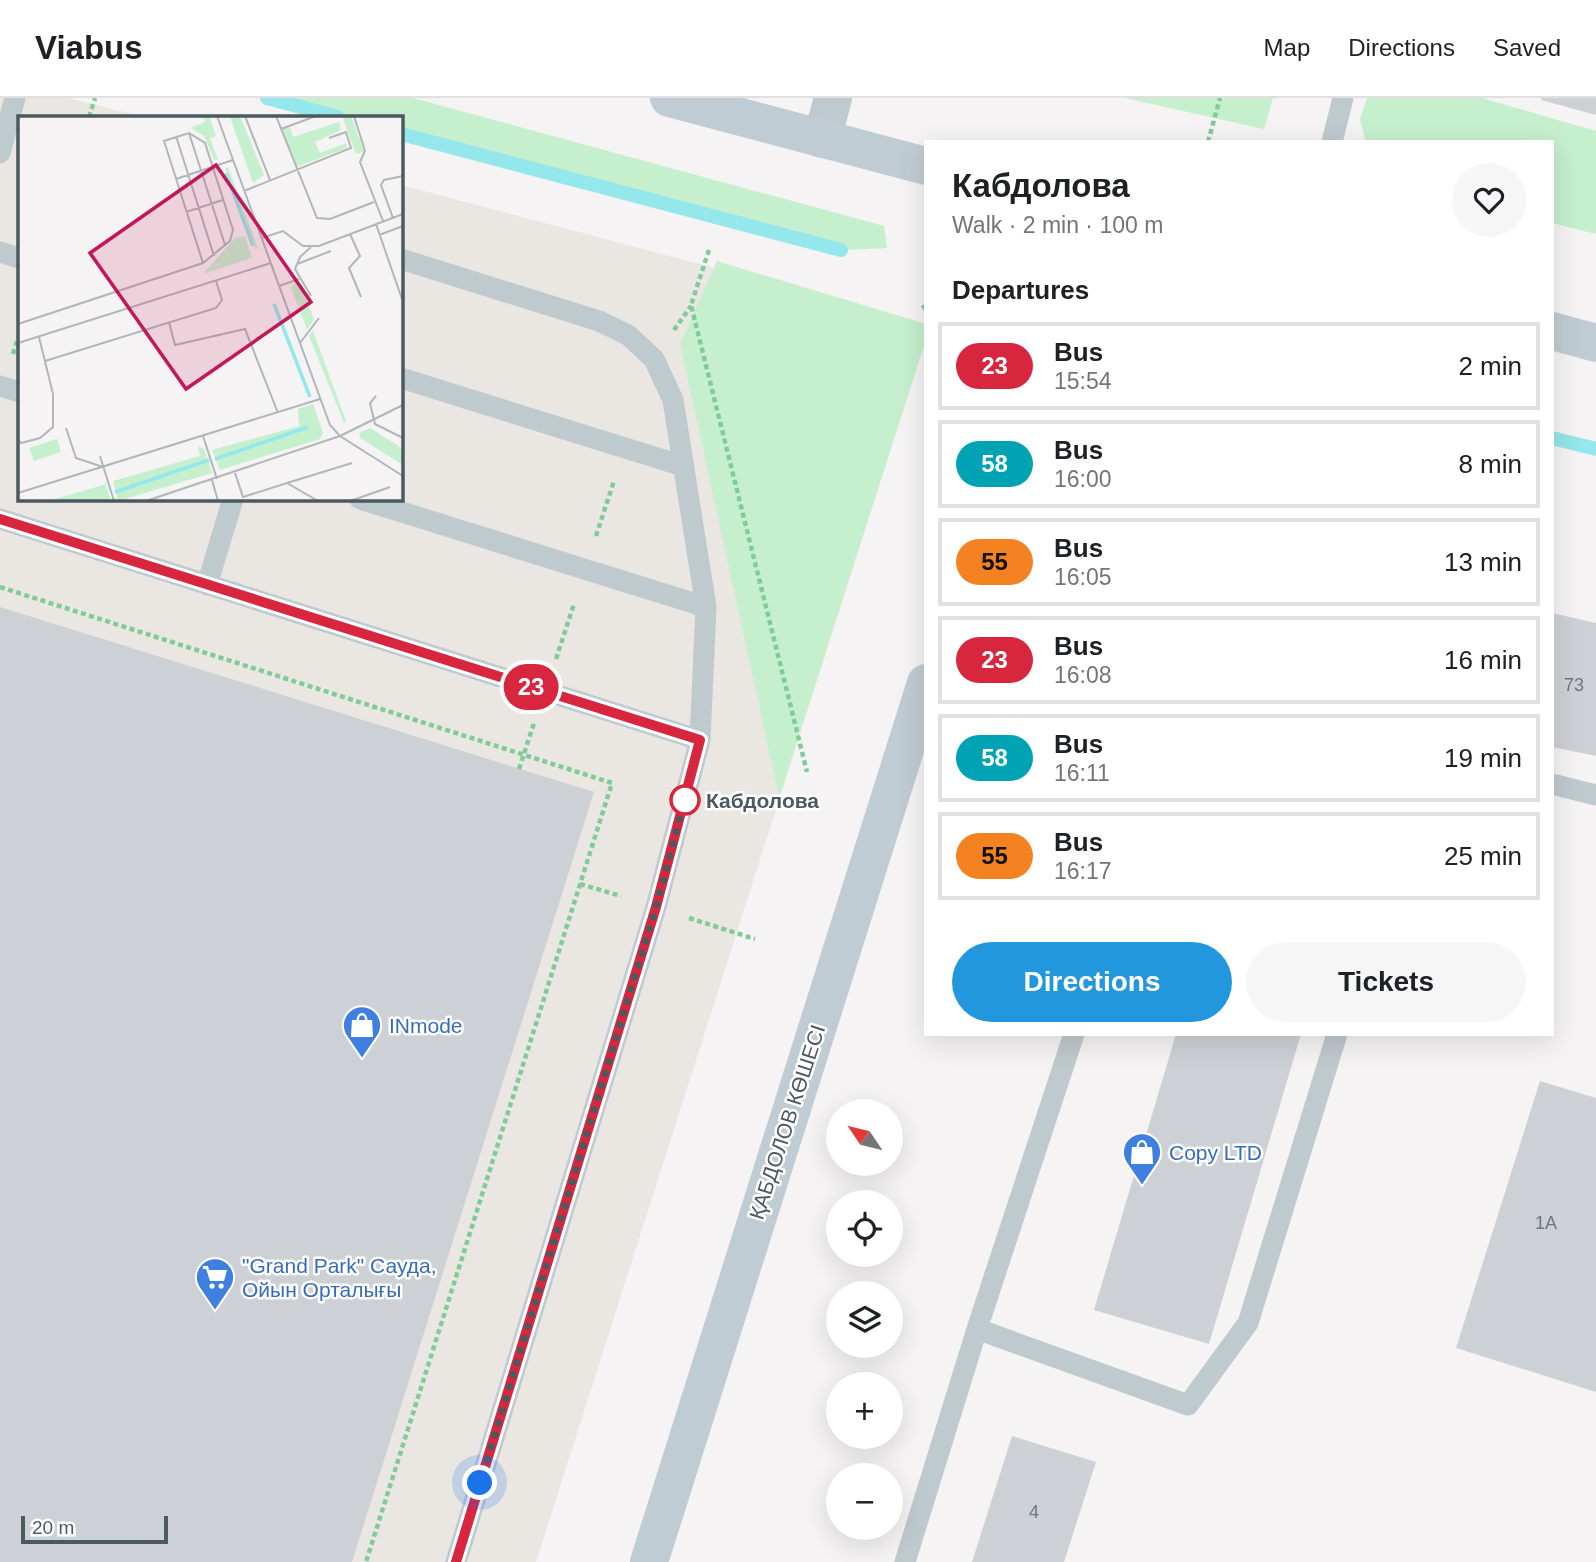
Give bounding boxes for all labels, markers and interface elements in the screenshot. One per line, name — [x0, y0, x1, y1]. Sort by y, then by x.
text: Viabus — [35, 29, 143, 66]
text: Map — [1264, 34, 1310, 61]
text: Directions — [1348, 34, 1455, 61]
text: Saved — [1493, 34, 1561, 61]
inset map — [18, 116, 402, 500]
button: heart — [1452, 163, 1526, 237]
text: Кабдолова — [952, 167, 1130, 204]
text: Walk · 2 min · 100 m — [952, 212, 1163, 238]
text: Departures — [952, 275, 1089, 305]
text: Bus — [1054, 337, 1103, 367]
text: 2 min — [1458, 351, 1522, 381]
text: 23 — [981, 352, 1008, 379]
text: 15:54 — [1054, 368, 1112, 394]
text: Bus — [1054, 435, 1103, 465]
text: 8 min — [1458, 449, 1522, 479]
text: 58 — [981, 450, 1008, 477]
text: 16:00 — [1054, 466, 1112, 492]
text: Bus — [1054, 533, 1103, 563]
text: 13 min — [1444, 547, 1522, 577]
text: 55 — [981, 548, 1008, 575]
text: 16:05 — [1054, 564, 1112, 590]
text: Bus — [1054, 631, 1103, 661]
text: 16 min — [1444, 645, 1522, 675]
text: 23 — [981, 646, 1008, 673]
text: 16:08 — [1054, 662, 1112, 688]
line badge: 23 — [500, 664, 562, 710]
text: 23 — [518, 673, 544, 700]
house number: 73 — [1564, 675, 1584, 695]
text: Bus — [1054, 729, 1103, 759]
text: 19 min — [1444, 743, 1522, 773]
text: 58 — [981, 744, 1008, 771]
text: 16:11 — [1054, 760, 1110, 786]
marker: Кабдолова — [670, 785, 700, 815]
place label: Кабдолова — [706, 789, 819, 812]
text: Bus — [1054, 827, 1103, 857]
text: 25 min — [1444, 841, 1522, 871]
text: 55 — [981, 842, 1008, 869]
text: 16:17 — [1054, 858, 1112, 884]
button: Directions — [952, 942, 1232, 1022]
button: Tickets — [1246, 942, 1526, 1022]
shop icon: INmode — [341, 1004, 383, 1059]
place label: INmode — [389, 1014, 463, 1037]
street label: ҚАБДОЛОВ КӨШЕСІ — [745, 1022, 829, 1222]
north arrow — [826, 1099, 903, 1176]
map controls — [826, 1099, 903, 1540]
shop icon: Copy LTD — [1121, 1131, 1163, 1186]
place label: Copy LTD — [1169, 1141, 1262, 1164]
button: locate — [826, 1190, 903, 1267]
house number: 1А — [1535, 1213, 1557, 1233]
place label: "Grand Park" Сауда, Ойын Орталығы — [242, 1254, 437, 1301]
supermarket icon: "Grand Park" Сауда, Ойын Орталығы — [194, 1256, 236, 1311]
button: layers — [826, 1281, 903, 1358]
button: + — [826, 1372, 903, 1449]
button: − — [826, 1463, 903, 1540]
your location — [462, 1465, 497, 1500]
house number: 4 — [1029, 1502, 1039, 1522]
scale bar — [21, 1513, 168, 1545]
text: 20 m — [32, 1517, 74, 1538]

